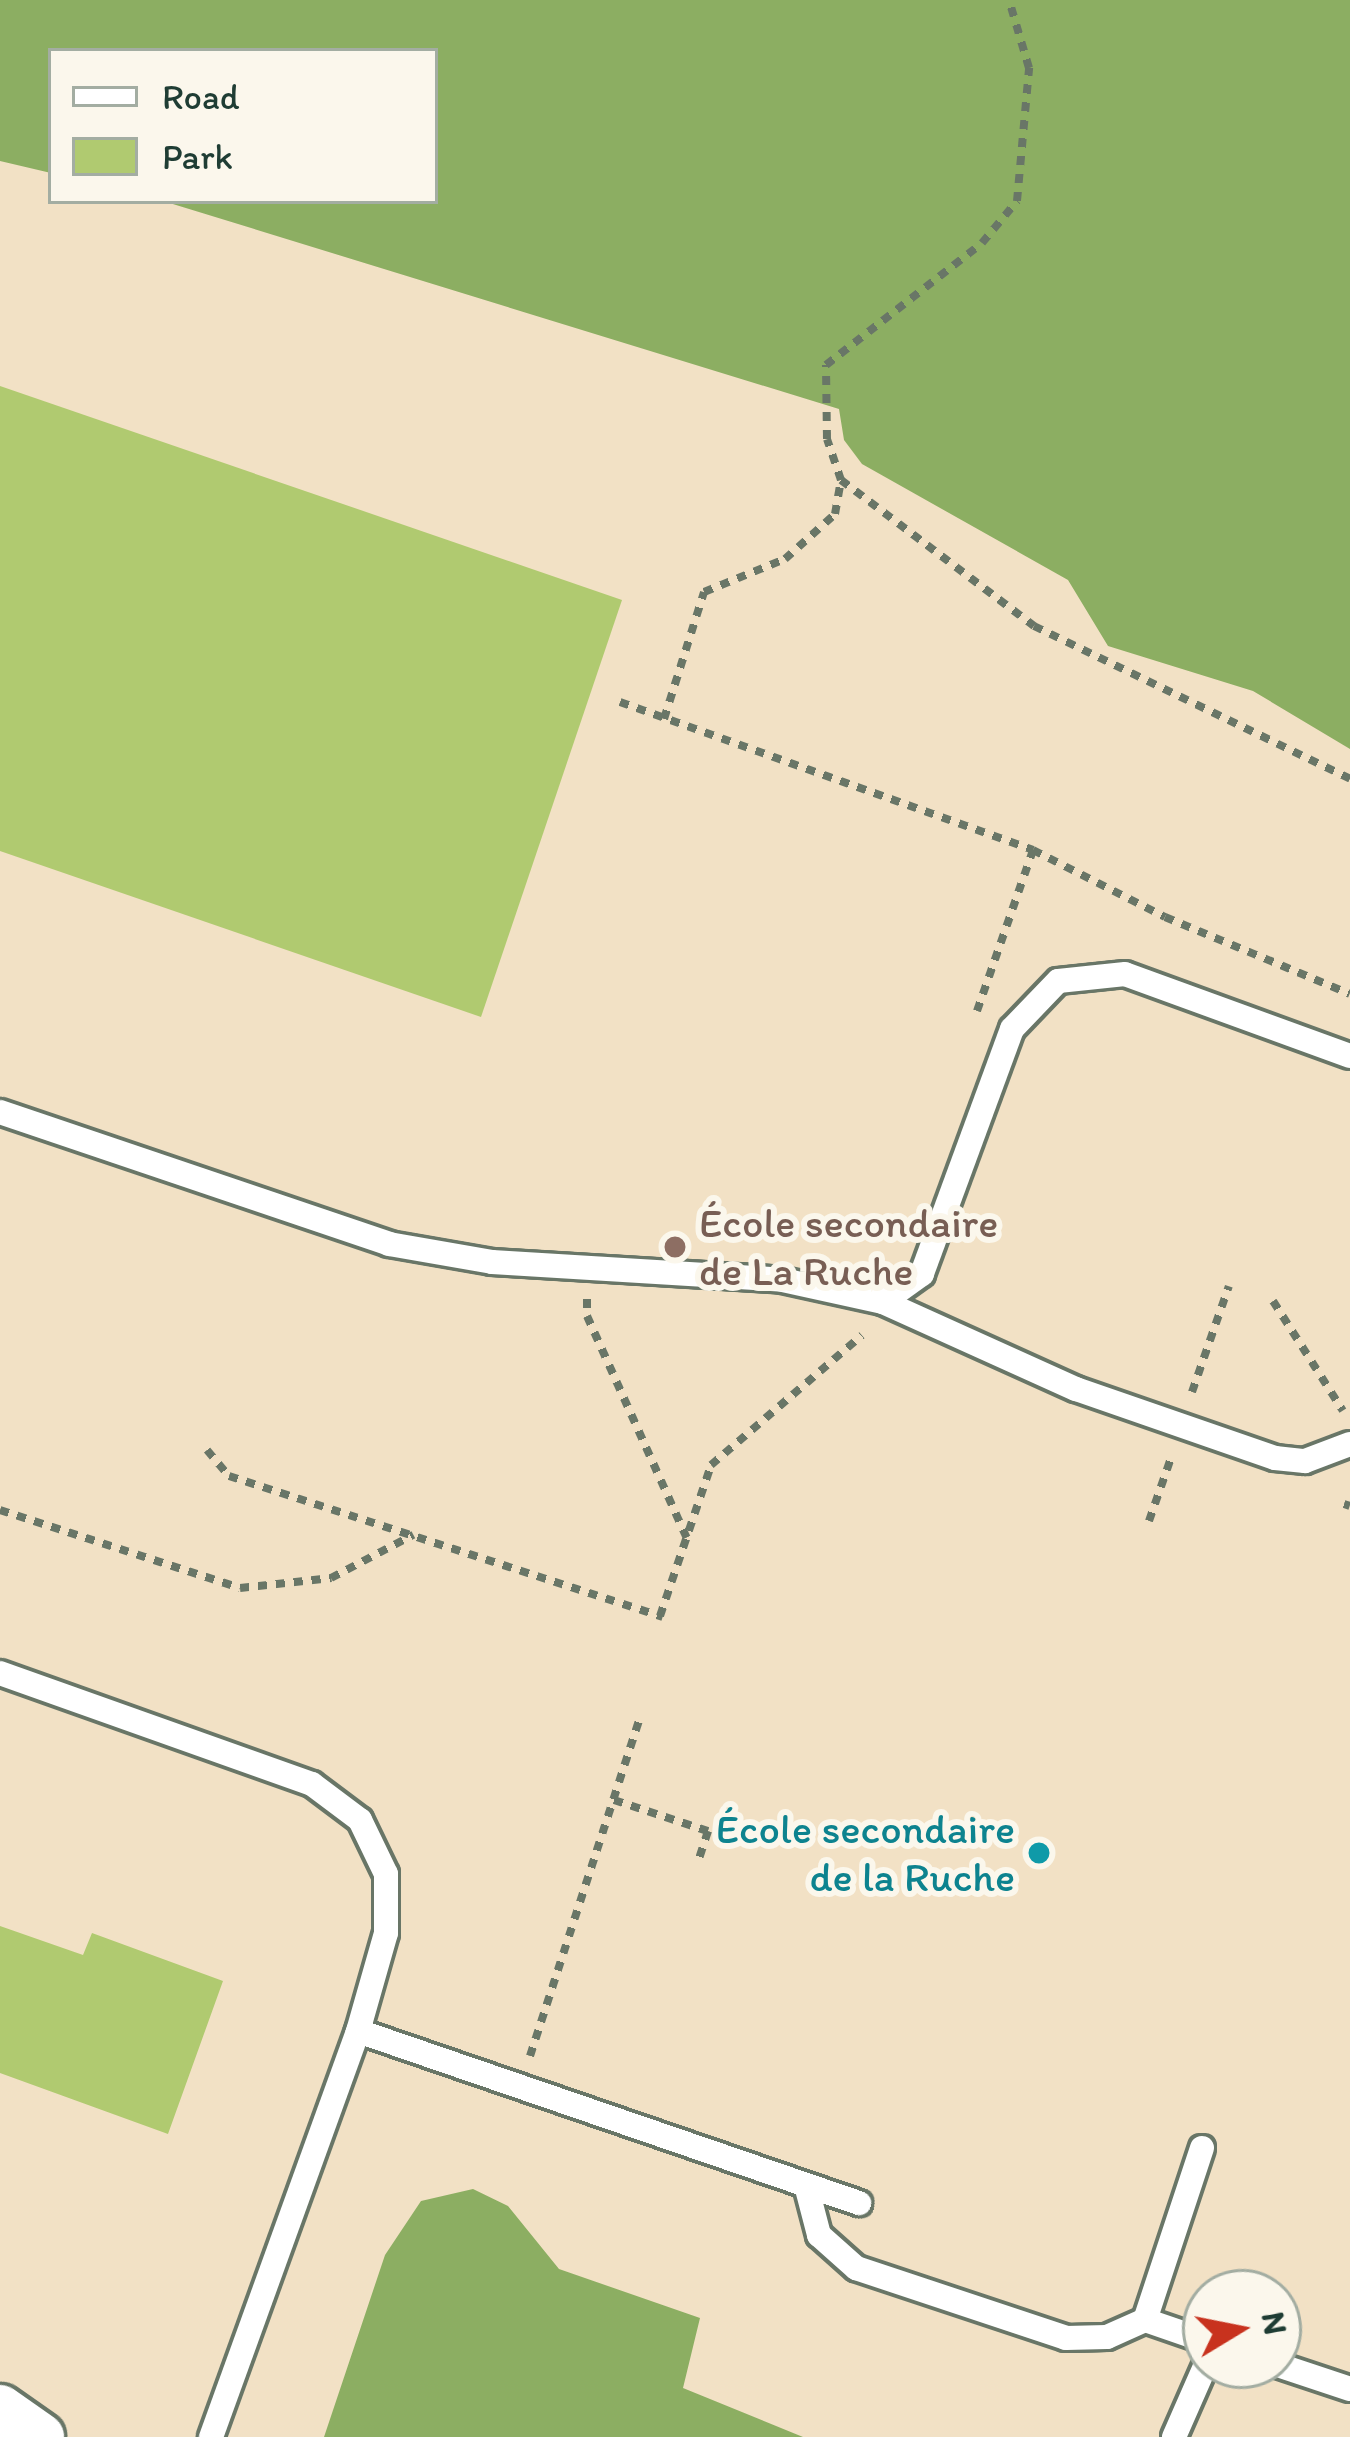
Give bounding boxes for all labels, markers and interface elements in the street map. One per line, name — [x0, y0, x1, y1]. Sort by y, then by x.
legend — [48, 48, 438, 204]
text: Road — [162, 75, 240, 118]
text: Park — [162, 135, 233, 178]
place label: École secondaire de La Ruche — [699, 1198, 999, 1296]
marker: École secondaire de La Ruche — [662, 1234, 688, 1260]
place label: École secondaire de la Ruche — [715, 1804, 1015, 1902]
marker: École secondaire de la Ruche — [1026, 1840, 1052, 1866]
north arrow — [1182, 2269, 1302, 2389]
text: N — [1254, 2309, 1296, 2338]

